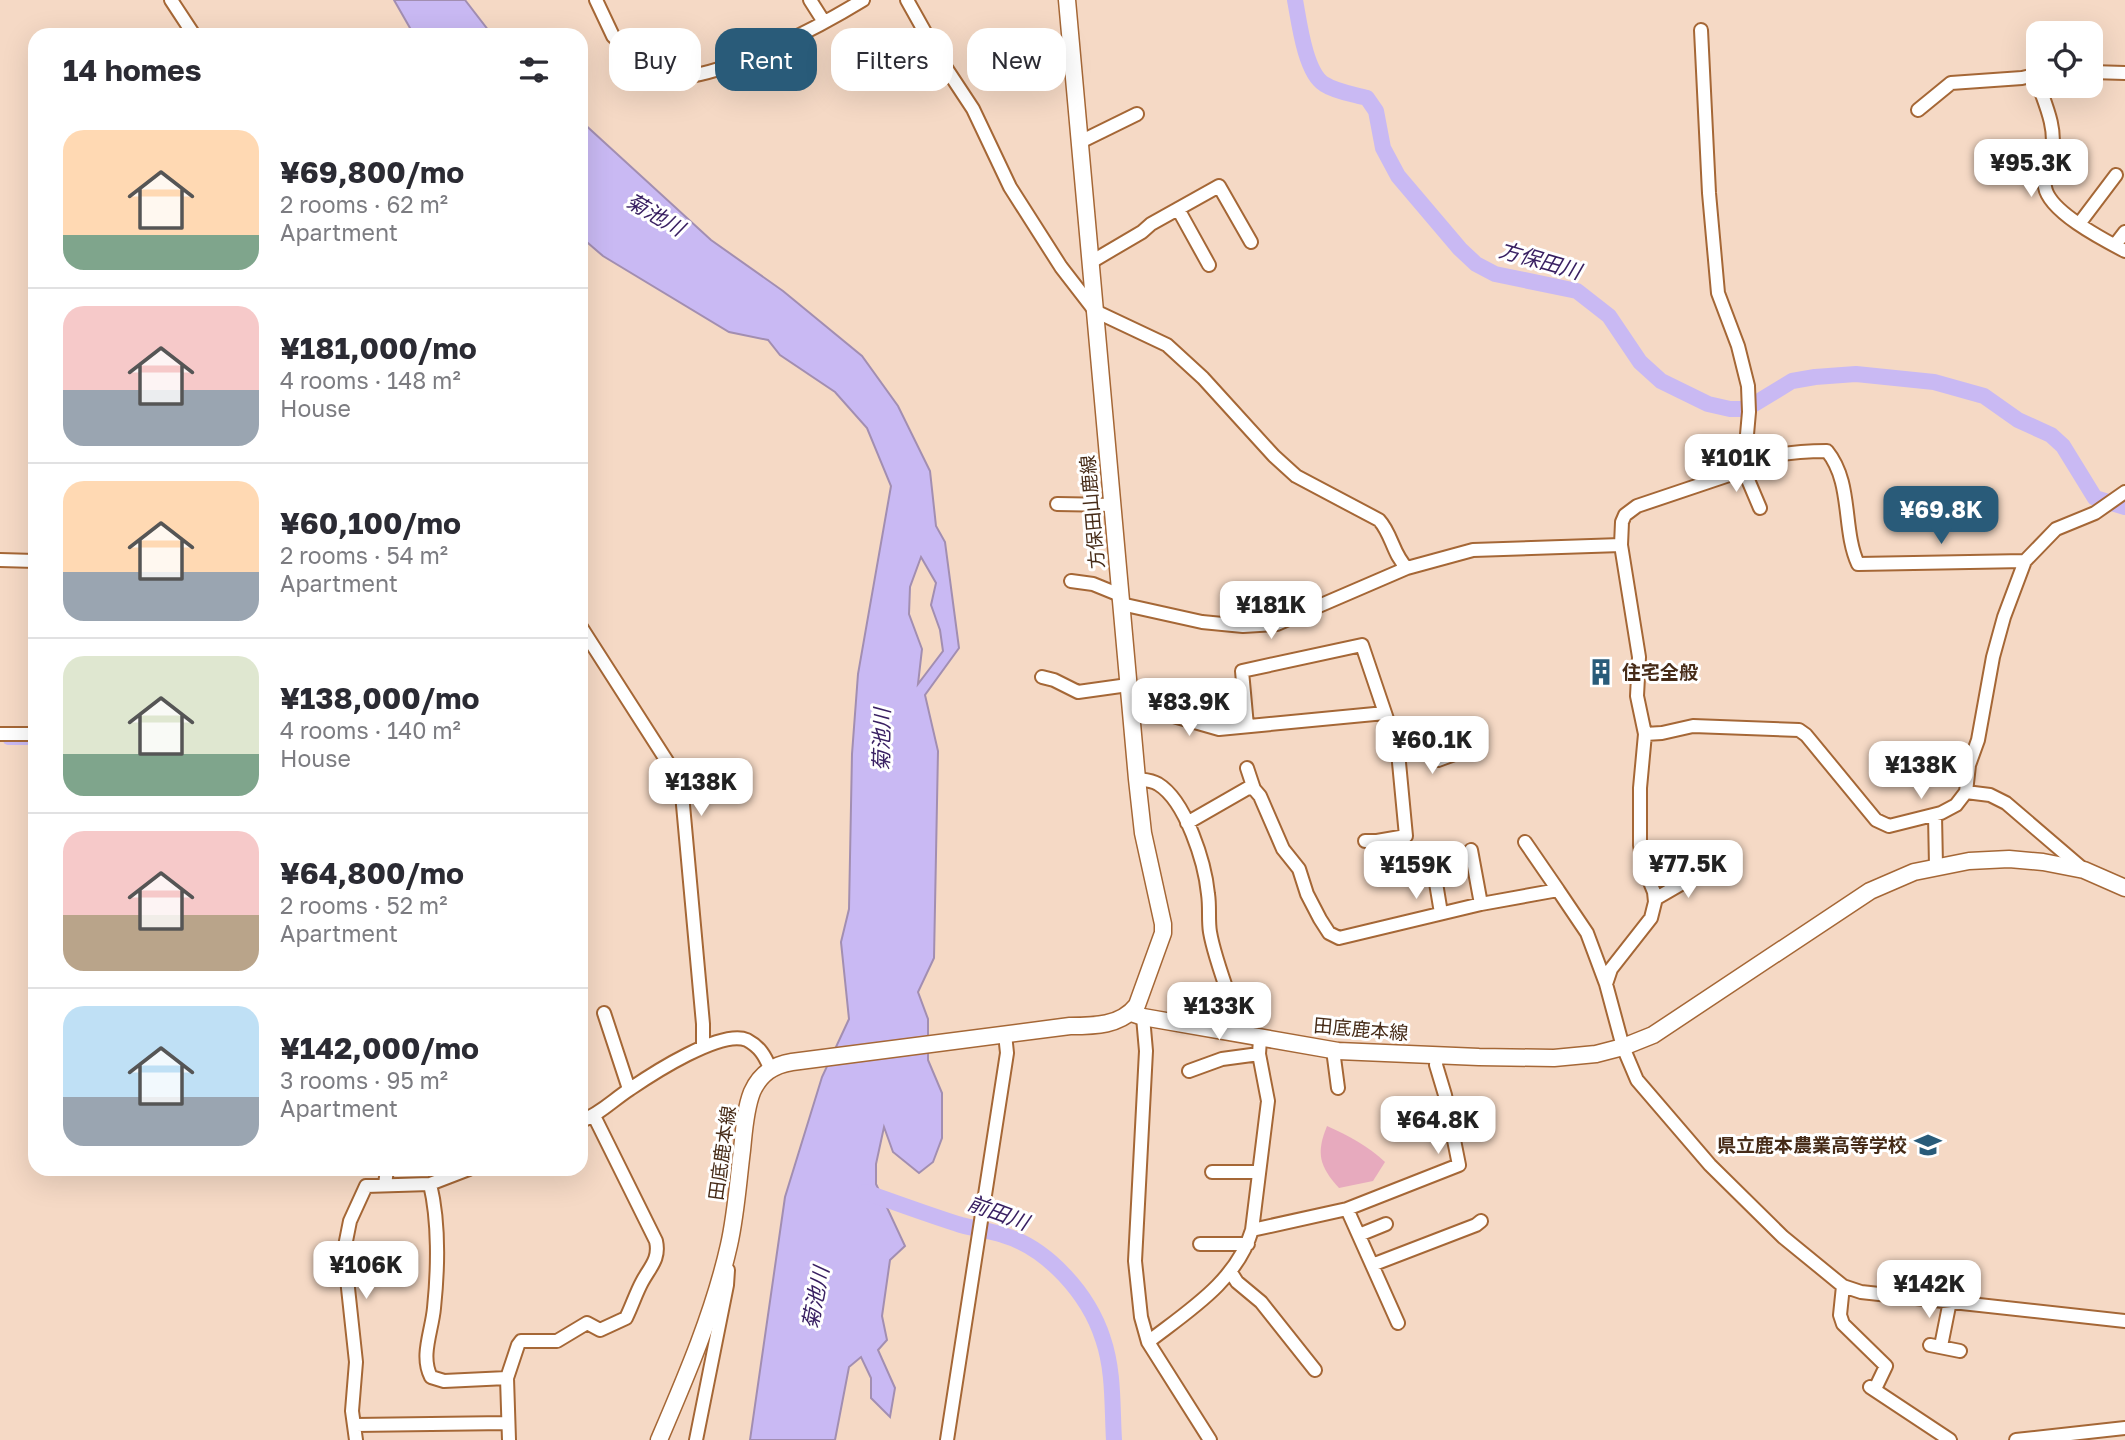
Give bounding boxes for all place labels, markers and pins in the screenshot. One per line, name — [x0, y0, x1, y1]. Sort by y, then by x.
pin: ¥95.3K — [1974, 140, 2088, 199]
pin: ¥101K — [1687, 434, 1785, 494]
pin: ¥69.8K — [1884, 486, 1998, 546]
pin: ¥181K — [1222, 582, 1320, 641]
building icon: 住宅全般 — [1586, 657, 1616, 687]
place label: 住宅全般 — [1622, 660, 1698, 683]
pin: ¥83.9K — [1132, 678, 1246, 738]
pin: ¥60.1K — [1375, 716, 1489, 776]
pin: ¥138K — [1872, 742, 1970, 801]
pin: ¥138K — [652, 758, 750, 818]
pin: ¥77.5K — [1631, 841, 1745, 900]
pin: ¥159K — [1367, 842, 1465, 901]
pin: ¥133K — [1170, 982, 1268, 1042]
pin: ¥64.8K — [1381, 1096, 1495, 1156]
school or university icon: 県立鹿本農業高等学校 — [1913, 1130, 1943, 1160]
place label: 県立鹿本農業高等学校 — [1717, 1133, 1907, 1156]
pin: ¥106K — [317, 1242, 415, 1301]
pin: ¥142K — [1880, 1260, 1978, 1320]

